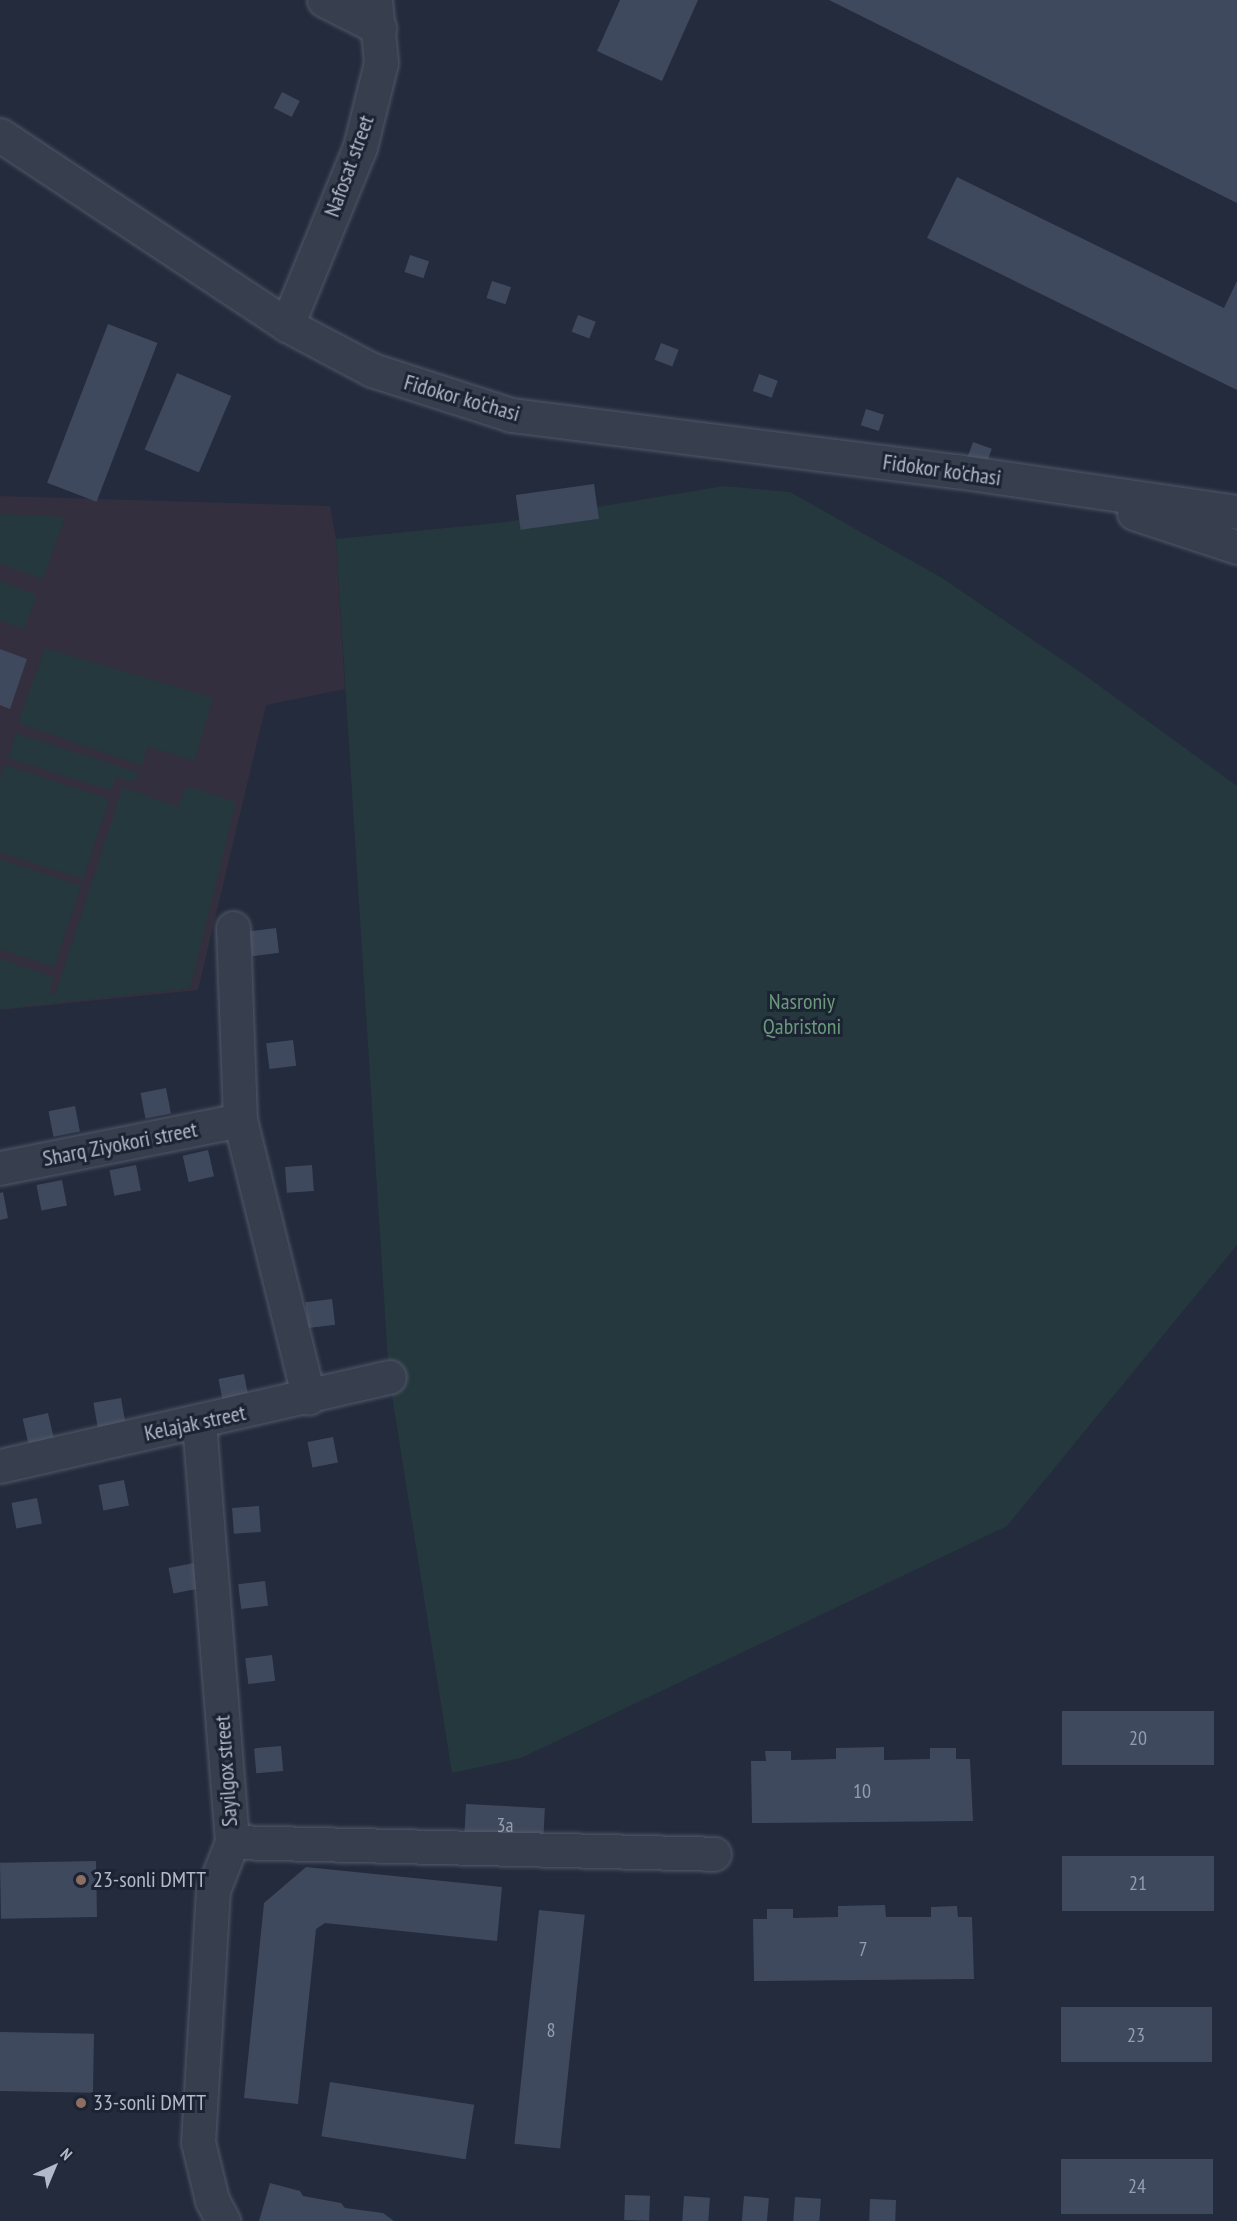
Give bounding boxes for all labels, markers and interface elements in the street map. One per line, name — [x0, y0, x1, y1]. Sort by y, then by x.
street label: Nafosat street — [318, 112, 380, 220]
street label: Fidokor ko'chasi — [401, 369, 523, 427]
street label: Fidokor ko'chasi — [881, 449, 1003, 491]
park label: Nasroniy Qabristoni — [763, 988, 841, 1040]
street label: Sharq Ziyokori street — [40, 1116, 200, 1172]
street label: Kelajak street — [142, 1399, 248, 1447]
street label: Sayilgox street — [209, 1714, 243, 1828]
house number: 20 — [1129, 1726, 1147, 1750]
house number: 10 — [853, 1779, 871, 1803]
house number: 3a — [497, 1813, 513, 1837]
place label: 23-sonli DMTT — [93, 1867, 206, 1893]
house number: 21 — [1129, 1871, 1147, 1895]
marker: 23-sonli DMTT — [74, 1873, 88, 1887]
house number: 7 — [859, 1937, 867, 1961]
house number: 8 — [547, 2018, 555, 2042]
house number: 23 — [1127, 2023, 1145, 2047]
place label: 33-sonli DMTT — [93, 2090, 206, 2116]
marker: 33-sonli DMTT — [74, 2096, 88, 2110]
north arrow — [24, 2137, 84, 2197]
text: N — [56, 2144, 77, 2164]
house number: 24 — [1128, 2174, 1146, 2198]

